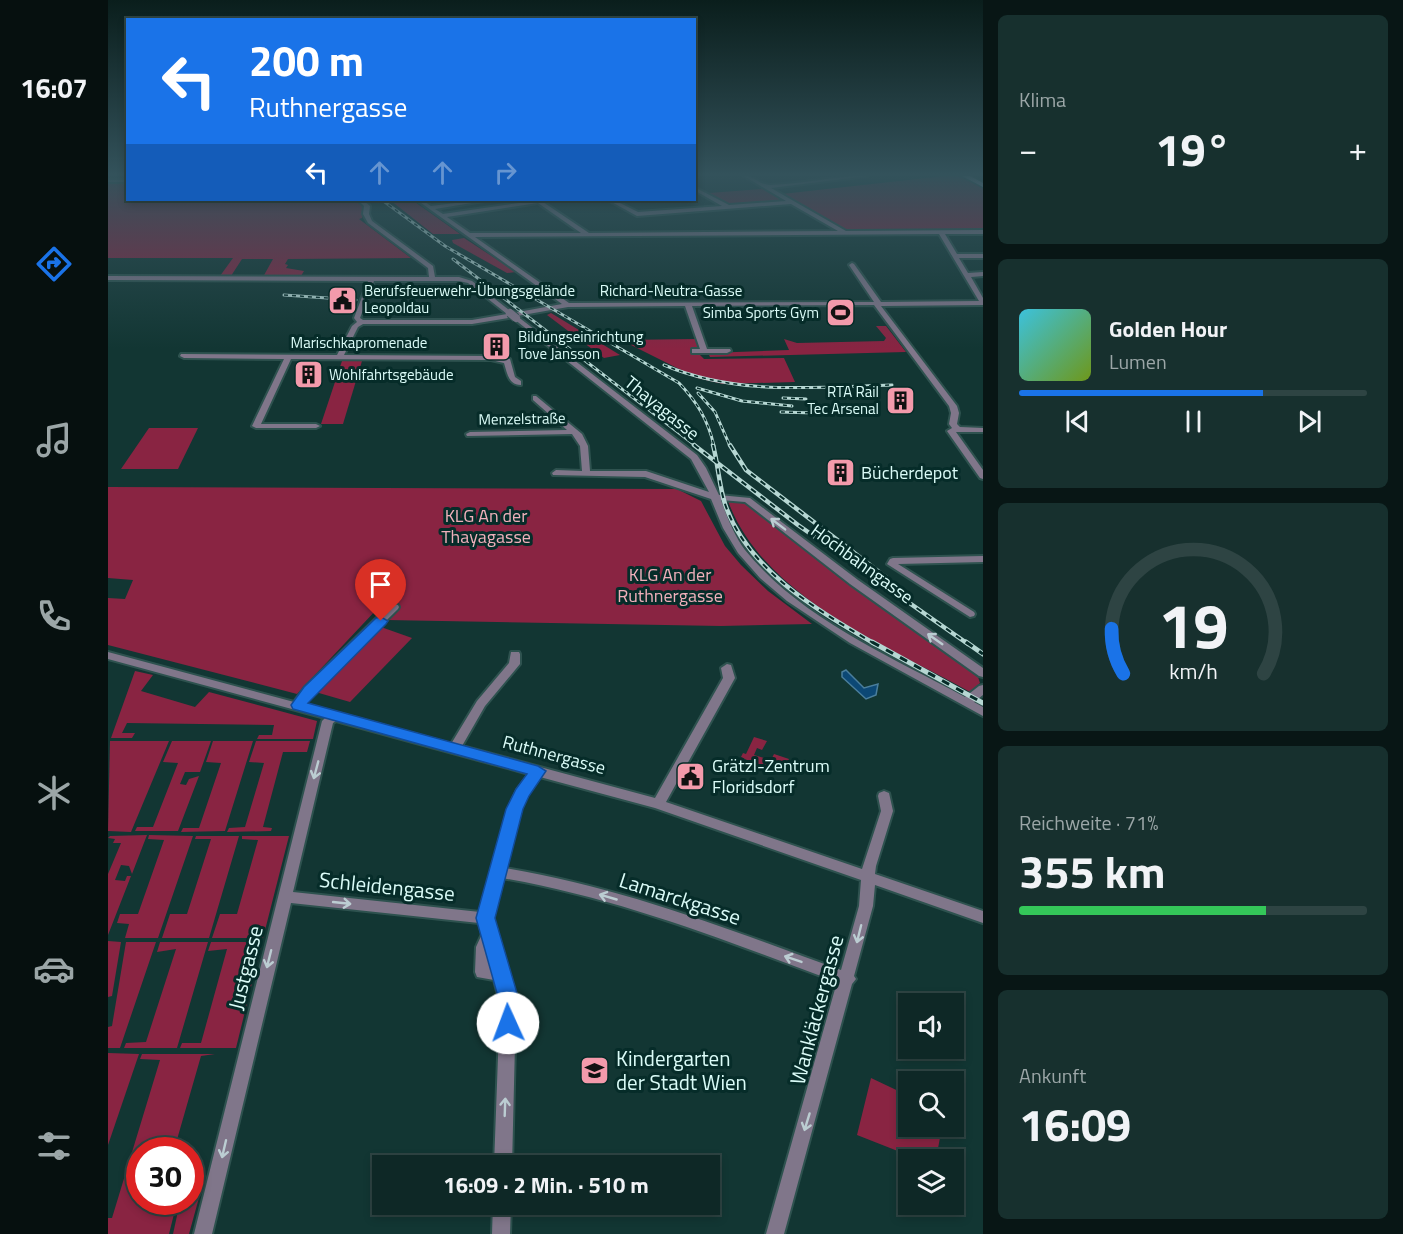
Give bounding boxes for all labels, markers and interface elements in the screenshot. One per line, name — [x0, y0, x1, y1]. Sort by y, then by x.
text: 200 m — [249, 28, 364, 92]
icon: left — [150, 42, 228, 120]
text: 16:07 — [20, 67, 88, 108]
text: Klima — [1019, 84, 1066, 115]
text: Ruthnergasse — [249, 86, 407, 127]
text: 19° — [1155, 115, 1231, 183]
text: − — [1019, 124, 1037, 174]
text: + — [1349, 124, 1367, 174]
icon: left — [300, 156, 333, 189]
icon: ahead — [363, 156, 396, 189]
icon: ahead — [426, 156, 459, 189]
icon: right — [489, 156, 522, 189]
icon: directions — [33, 243, 75, 285]
place label: Berufsfeuerwehr-Übungsgelände Leopoldau — [364, 279, 575, 319]
street label: Richard-Neutra-Gasse — [600, 279, 742, 302]
public building icon: Berufsfeuerwehr-Übungsgelände Leopoldau — [327, 284, 359, 316]
sports icon: Simba Sports Gym — [824, 297, 856, 329]
place label: Simba Sports Gym — [703, 301, 819, 324]
text: Golden Hour — [1109, 312, 1227, 346]
place label: Bildungseinrichtung Tove Jansson — [518, 325, 644, 365]
building icon: Bildungseinrichtung Tove Jansson — [481, 330, 513, 362]
street label: Marischkapromenade — [291, 331, 427, 354]
text: Lumen — [1109, 346, 1167, 377]
building icon: Wohlfahrtsgebäude — [292, 359, 324, 391]
place label: Wohlfahrtsgebäude — [329, 363, 454, 386]
street label: Thayagasse — [619, 369, 706, 446]
place label: RTA Rail Tec Arsenal — [807, 380, 879, 420]
building icon: RTA Rail Tec Arsenal — [884, 385, 916, 417]
icon: previous — [1061, 405, 1094, 438]
icon: pause — [1177, 405, 1210, 438]
icon: next — [1293, 405, 1326, 438]
street label: Menzelstraße — [478, 406, 566, 431]
icon: music — [33, 419, 75, 461]
building icon: Bücherdepot — [824, 457, 856, 489]
place label: Bücherdepot — [861, 459, 959, 486]
park label: KLG An der Thayagasse — [441, 502, 531, 550]
street label: Hochbahngasse — [805, 517, 919, 610]
one-way arrow — [770, 518, 786, 531]
pin — [355, 559, 406, 621]
park label: KLG An der Ruthnergasse — [617, 561, 723, 609]
icon: arrive — [364, 568, 397, 601]
text: 19 — [1158, 577, 1228, 672]
icon: phone — [33, 595, 75, 637]
one-way arrow — [928, 633, 944, 645]
text: km/h — [1169, 655, 1217, 687]
street label: Ruthnergasse — [500, 728, 609, 781]
place label: Grätzl-Zentrum Floridsdorf — [712, 752, 830, 800]
one-way arrow — [309, 760, 321, 779]
public building icon: Grätzl-Zentrum Floridsdorf — [675, 760, 707, 792]
icon: climate — [33, 772, 75, 814]
text: Reichweite · 71% — [1019, 807, 1158, 838]
text: 355 km — [1019, 837, 1165, 905]
street label: Schleidengasse — [318, 863, 457, 909]
street label: Lamarckgasse — [615, 863, 745, 933]
one-way arrow — [599, 891, 618, 902]
one-way arrow — [332, 898, 352, 909]
street label: Justgasse — [219, 922, 271, 1013]
one-way arrow — [853, 924, 865, 943]
street label: Wankläckergasse — [781, 931, 851, 1088]
icon: car — [33, 948, 75, 990]
one-way arrow — [263, 949, 275, 968]
one-way arrow — [784, 953, 803, 964]
position arrow — [476, 991, 540, 1055]
map controls — [898, 993, 964, 1215]
button: sound — [898, 993, 964, 1059]
place label: Kindergarten der Stadt Wien — [616, 1042, 747, 1098]
school or university icon: Kindergarten der Stadt Wien — [579, 1055, 611, 1087]
text: Ankunft — [1019, 1060, 1086, 1091]
button: search — [898, 1071, 964, 1137]
text: 16:09 — [1019, 1090, 1131, 1158]
one-way arrow — [499, 1098, 511, 1118]
one-way arrow — [801, 1112, 812, 1131]
icon: filters — [33, 1125, 75, 1167]
speed limit sign: 30 — [126, 1137, 204, 1215]
one-way arrow — [217, 1139, 229, 1158]
button: layers — [898, 1149, 964, 1215]
text: 16:09 · 2 Min. · 510 m — [443, 1168, 649, 1202]

